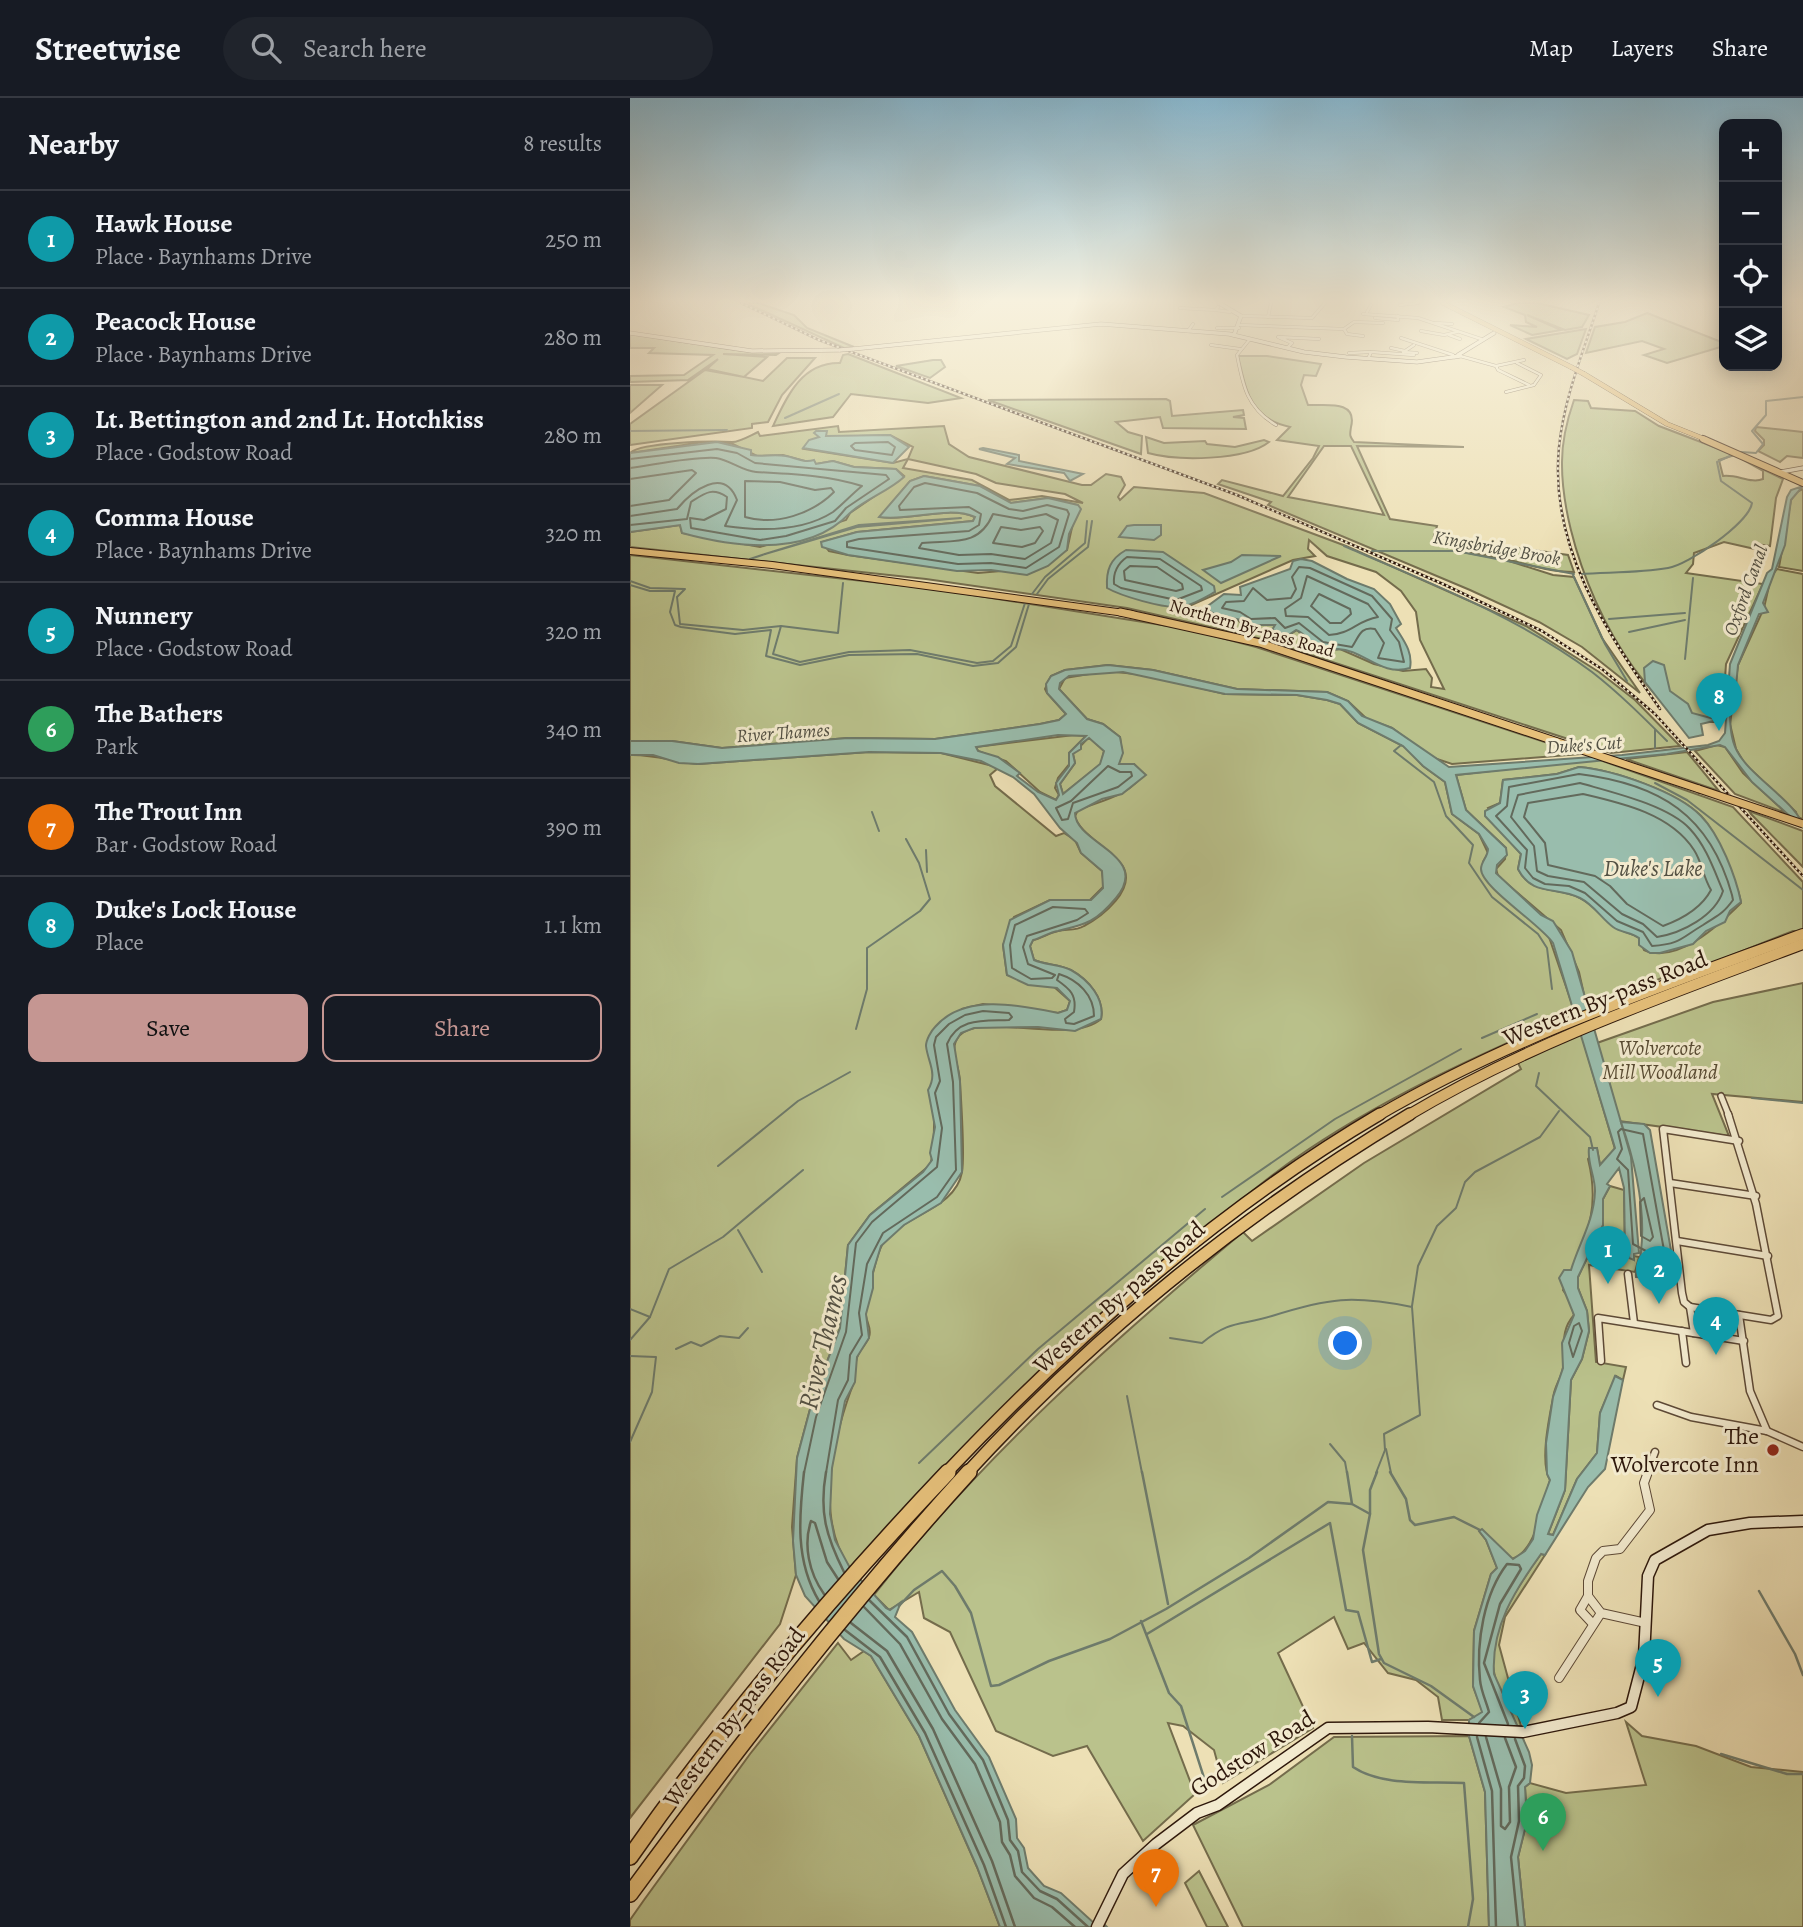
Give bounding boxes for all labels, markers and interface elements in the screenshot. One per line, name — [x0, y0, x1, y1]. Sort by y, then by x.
search box — [223, 17, 713, 80]
text: Streetwise — [35, 26, 181, 71]
icon: search — [247, 29, 285, 67]
text: Search here — [303, 31, 427, 66]
text: Map — [1529, 32, 1573, 64]
text: Layers — [1611, 32, 1674, 64]
text: Share — [1712, 32, 1768, 64]
map controls — [1719, 119, 1782, 371]
button: + — [1719, 119, 1782, 182]
text: Nearby — [28, 124, 119, 164]
text: 8 results — [523, 128, 602, 159]
button: − — [1719, 182, 1782, 245]
text: Hawk House — [95, 206, 232, 241]
text: 1 — [47, 224, 55, 255]
text: 250 m — [545, 224, 602, 255]
text: Place · Baynhams Drive — [95, 241, 312, 272]
button: locate — [1719, 245, 1782, 308]
text: Peacock House — [95, 304, 256, 339]
button: layers — [1719, 308, 1782, 371]
text: 2 — [45, 322, 57, 353]
text: 280 m — [544, 322, 602, 353]
text: Place · Baynhams Drive — [95, 339, 312, 370]
text: Lt. Bettington and 2nd Lt. Hotchkiss — [95, 402, 484, 437]
text: 3 — [46, 420, 56, 451]
text: 280 m — [544, 420, 602, 451]
text: Place · Godstow Road — [95, 437, 293, 468]
text: Comma House — [95, 500, 254, 535]
text: 4 — [46, 518, 56, 549]
text: 320 m — [546, 518, 602, 549]
water label: Kingsbridge Brook — [1431, 524, 1563, 572]
text: Place · Baynhams Drive — [95, 535, 312, 566]
water label: Oxford Canal — [1718, 541, 1774, 639]
street label: Northern By-pass Road — [1167, 593, 1338, 663]
text: Nunnery — [95, 598, 192, 633]
text: 5 — [46, 616, 56, 647]
text: 320 m — [546, 616, 602, 647]
text: Place · Godstow Road — [95, 633, 293, 664]
pin: 8 — [1696, 673, 1742, 731]
text: The Bathers — [95, 696, 223, 731]
text: 6 — [46, 714, 56, 745]
text: 340 m — [546, 714, 602, 745]
water label: River Thames — [736, 717, 831, 749]
water label: Duke's Cut — [1546, 729, 1624, 761]
text: Park — [95, 731, 138, 762]
text: The Trout Inn — [95, 794, 242, 829]
text: 7 — [46, 812, 56, 843]
text: 390 m — [546, 812, 602, 843]
text: Bar · Godstow Road — [95, 829, 277, 860]
water label: Duke's Lake — [1603, 853, 1703, 884]
text: Duke's Lock House — [95, 892, 296, 927]
text: 8 — [45, 910, 57, 941]
text: 1.1 km — [544, 910, 602, 941]
text: Place — [95, 927, 144, 958]
street label: Western By-pass Road — [1497, 942, 1712, 1054]
button: Save — [28, 994, 308, 1062]
button: Share — [322, 994, 602, 1062]
park label: Wolvercote Mill Woodland — [1602, 1034, 1718, 1086]
street label: Western By-pass Road — [1026, 1213, 1212, 1381]
pin: 1 — [1585, 1226, 1631, 1284]
pin: 2 — [1636, 1246, 1682, 1304]
water label: River Thames — [789, 1270, 857, 1414]
pin: 4 — [1693, 1297, 1739, 1355]
your location — [1328, 1326, 1362, 1360]
place label: The Wolvercote Inn — [1610, 1420, 1759, 1480]
marker: The Wolvercote Inn — [1765, 1442, 1781, 1458]
street label: Western By-pass Road — [655, 1620, 812, 1814]
pin: 5 — [1635, 1639, 1681, 1697]
pin: 3 — [1502, 1671, 1548, 1729]
street label: Godstow Road — [1184, 1702, 1320, 1804]
pin: 6 — [1520, 1793, 1566, 1851]
pin: 7 — [1133, 1849, 1179, 1907]

